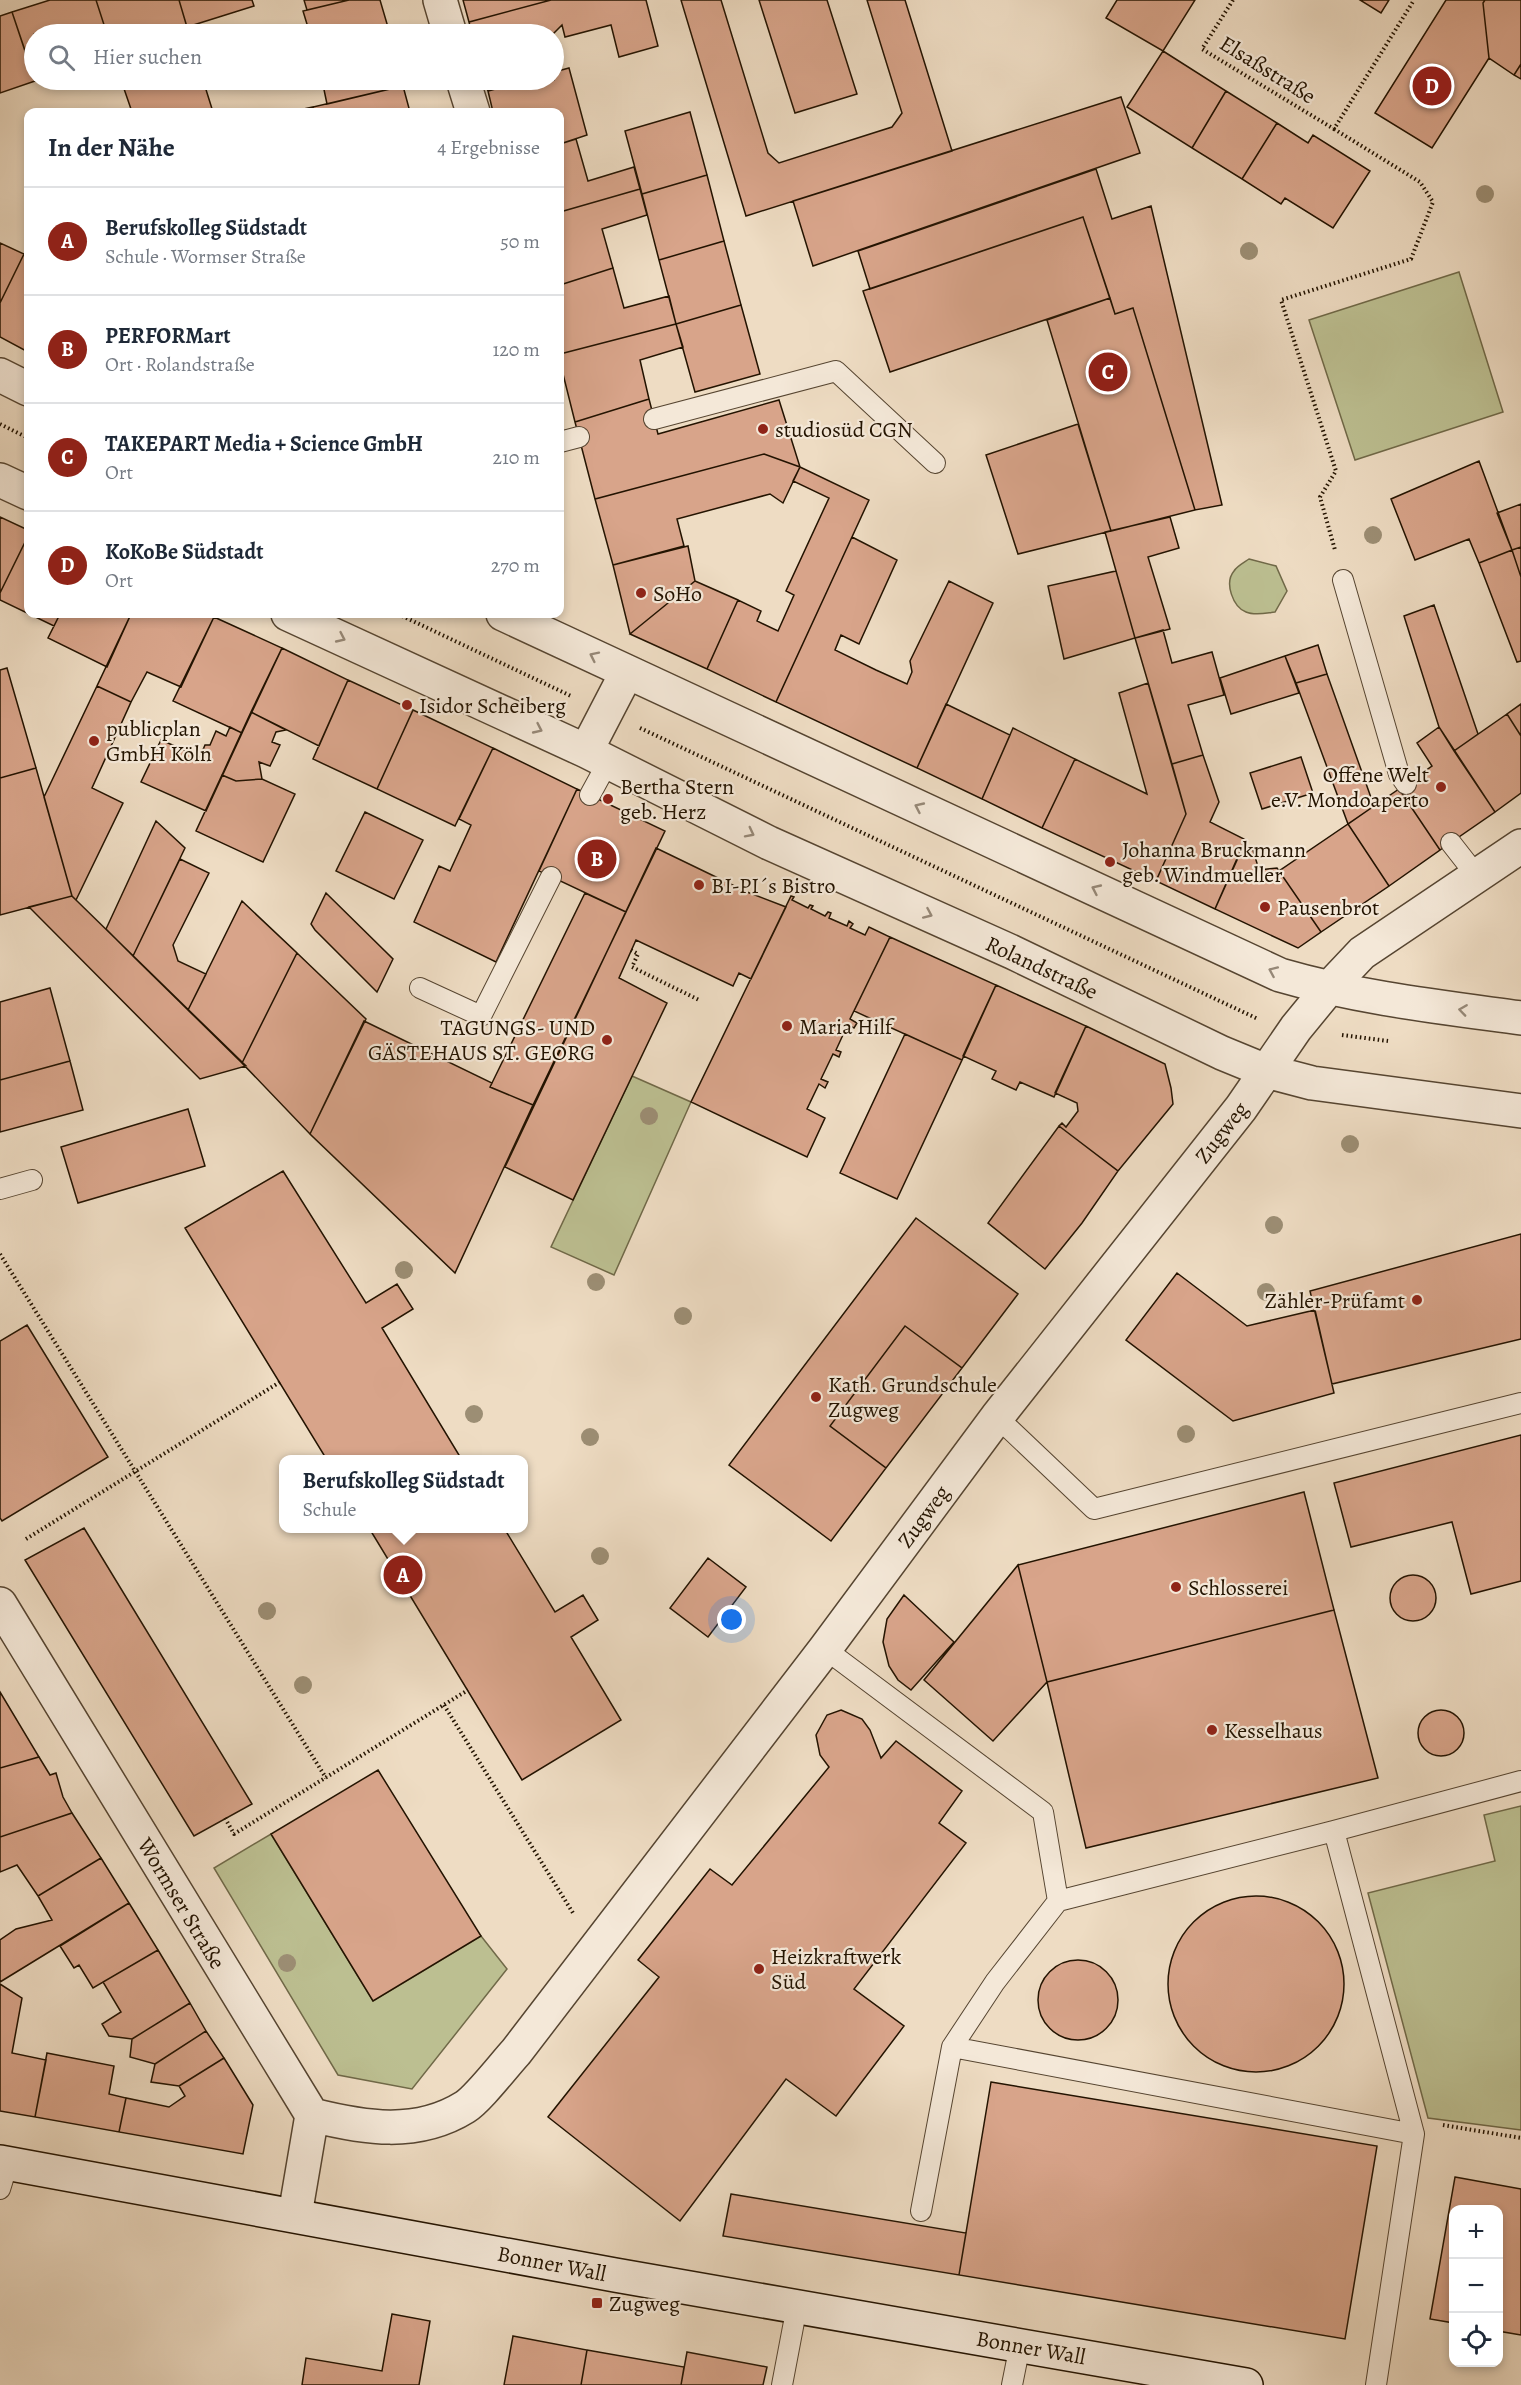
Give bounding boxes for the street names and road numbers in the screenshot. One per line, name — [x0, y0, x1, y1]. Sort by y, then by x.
street label: Elsaßstraße — [1214, 29, 1321, 111]
street label: Rolandstraße — [981, 929, 1103, 1007]
street label: Zugweg — [1188, 1095, 1255, 1170]
street label: Zugweg — [891, 1479, 957, 1554]
street label: Wormser Straße — [130, 1831, 232, 1975]
street label: Bonner Wall — [495, 2239, 609, 2289]
street label: Bonner Wall — [974, 2324, 1088, 2372]

